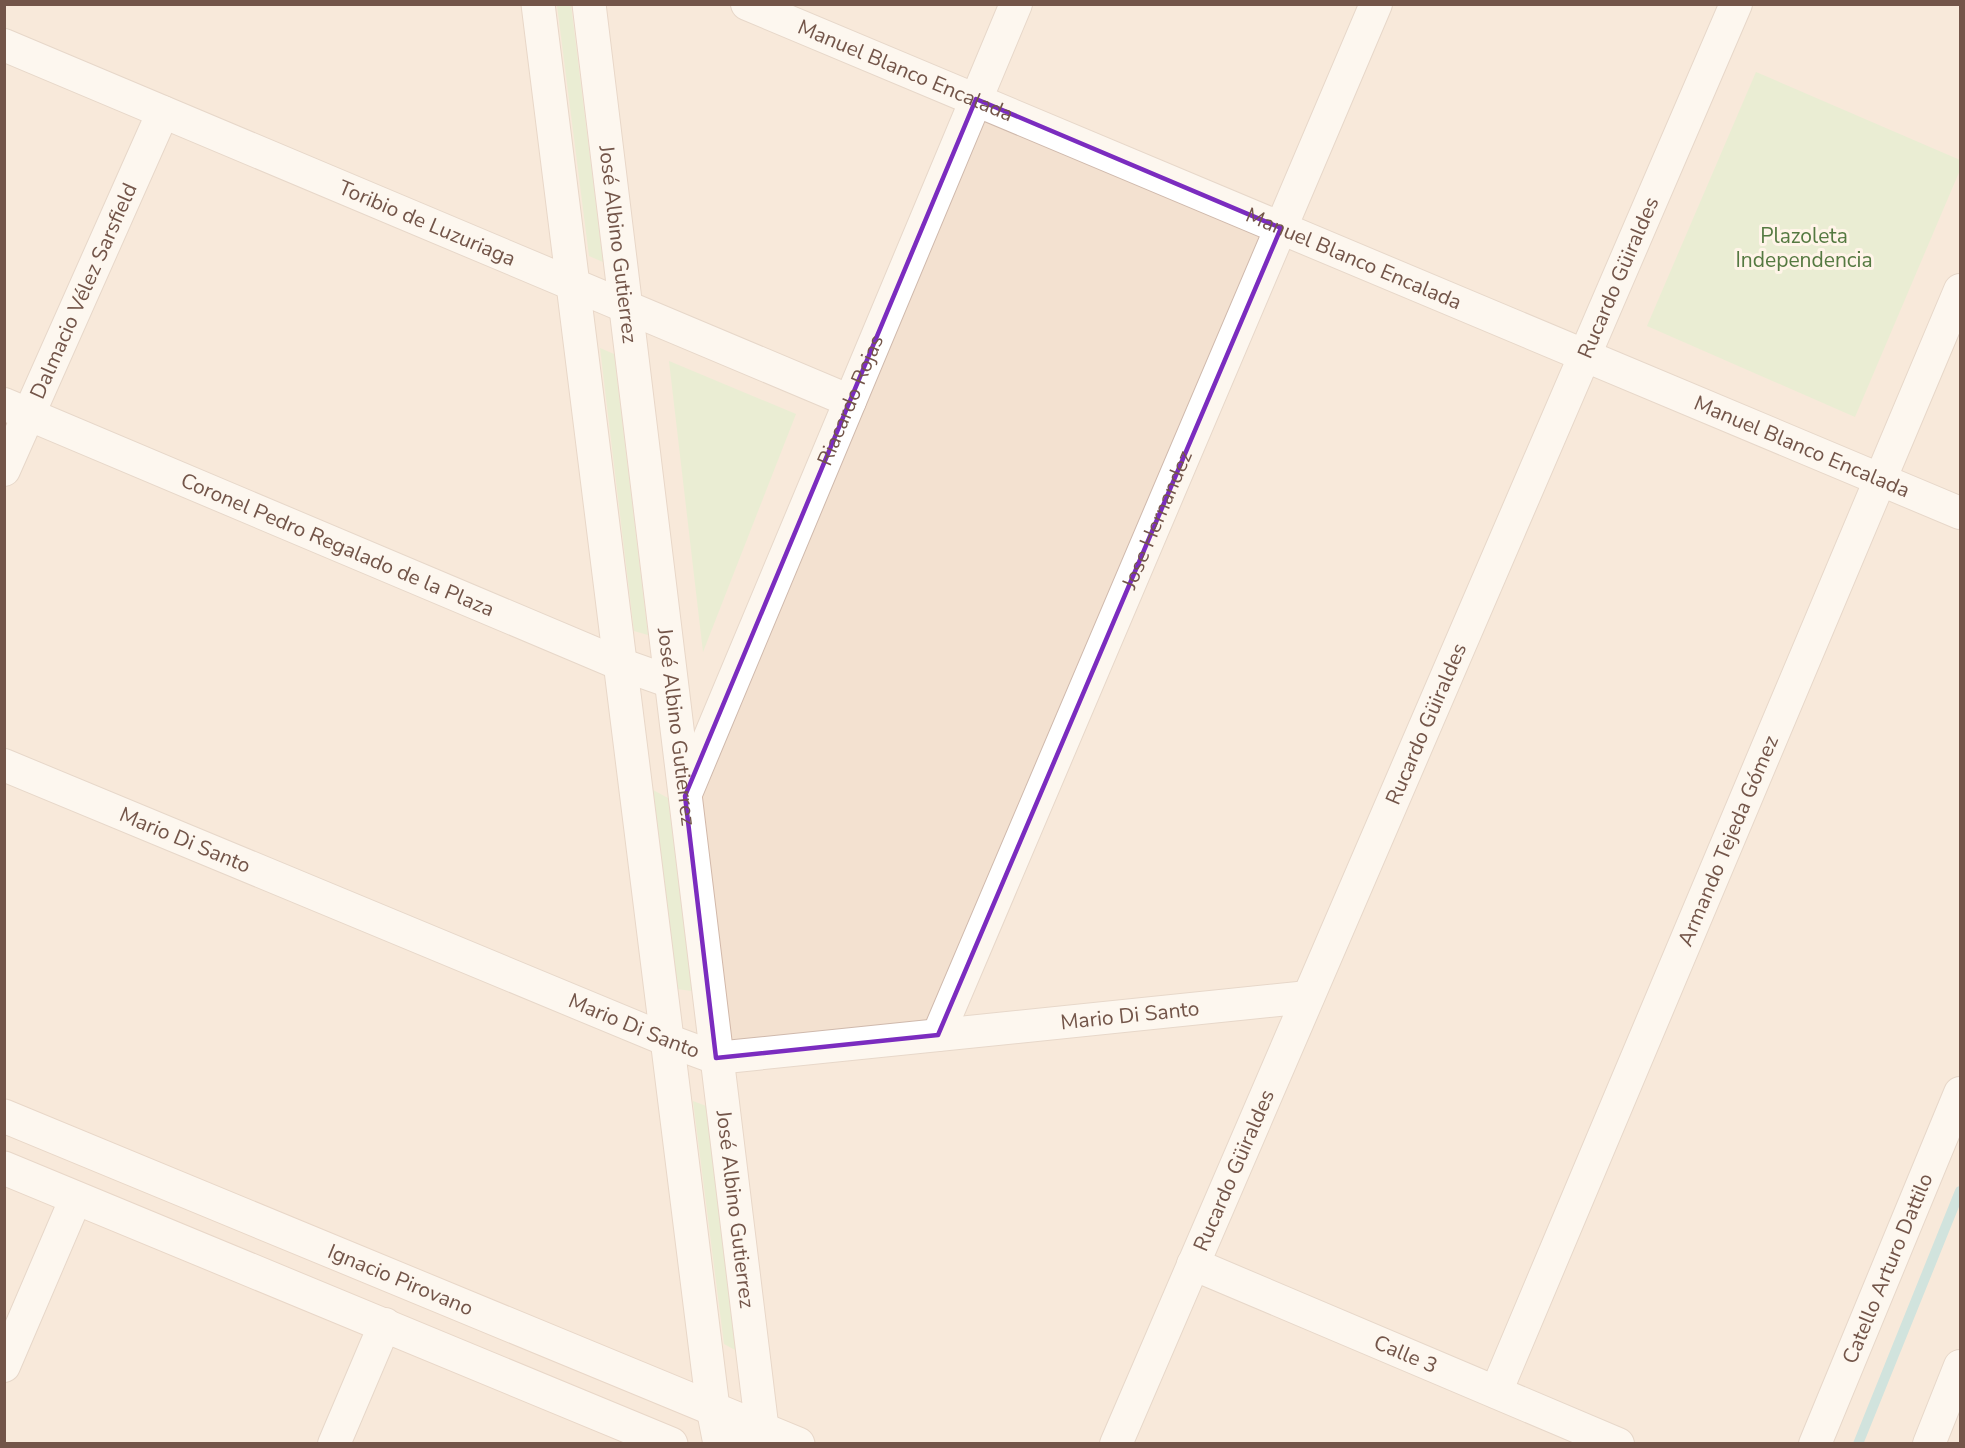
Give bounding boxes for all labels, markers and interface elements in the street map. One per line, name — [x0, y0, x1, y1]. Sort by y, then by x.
street label: Manuel Blanco Encalada — [793, 13, 1018, 128]
street label: José Albino Gutierrez — [592, 143, 644, 345]
street label: Toribio de Luzuriaga — [334, 173, 520, 273]
street label: Dalmacio Vélez Sarsfield — [23, 178, 144, 403]
street label: Rucardo Güiraldes — [1571, 192, 1665, 363]
street label: Manuel Blanco Encalada — [1242, 201, 1466, 316]
park label: Plazoleta Independencia — [1735, 222, 1873, 274]
street label: Riacardo Rojas — [811, 331, 890, 470]
street label: Manuel Blanco Encalada — [1690, 389, 1914, 504]
street label: Jose Hernandez — [1115, 446, 1199, 594]
street label: Coronel Pedro Regalado de la Plaza — [176, 466, 499, 623]
street label: José Albino Gutierrez — [651, 625, 703, 827]
street label: Rucardo Güiraldes — [1379, 639, 1473, 809]
street label: Armando Tejeda Gómez — [1671, 731, 1785, 951]
street label: Mario Di Santo — [115, 800, 255, 880]
street label: Mario Di Santo — [564, 987, 704, 1065]
street label: Mario Di Santo — [1059, 994, 1201, 1036]
street label: Rucardo Güiraldes — [1187, 1085, 1281, 1256]
street label: José Albino Gutierrez — [709, 1108, 761, 1310]
street label: Catello Arturo Dattilo — [1836, 1169, 1939, 1368]
street label: Ignacio Pirovano — [324, 1237, 477, 1322]
street label: Calle 3 — [1370, 1328, 1442, 1380]

